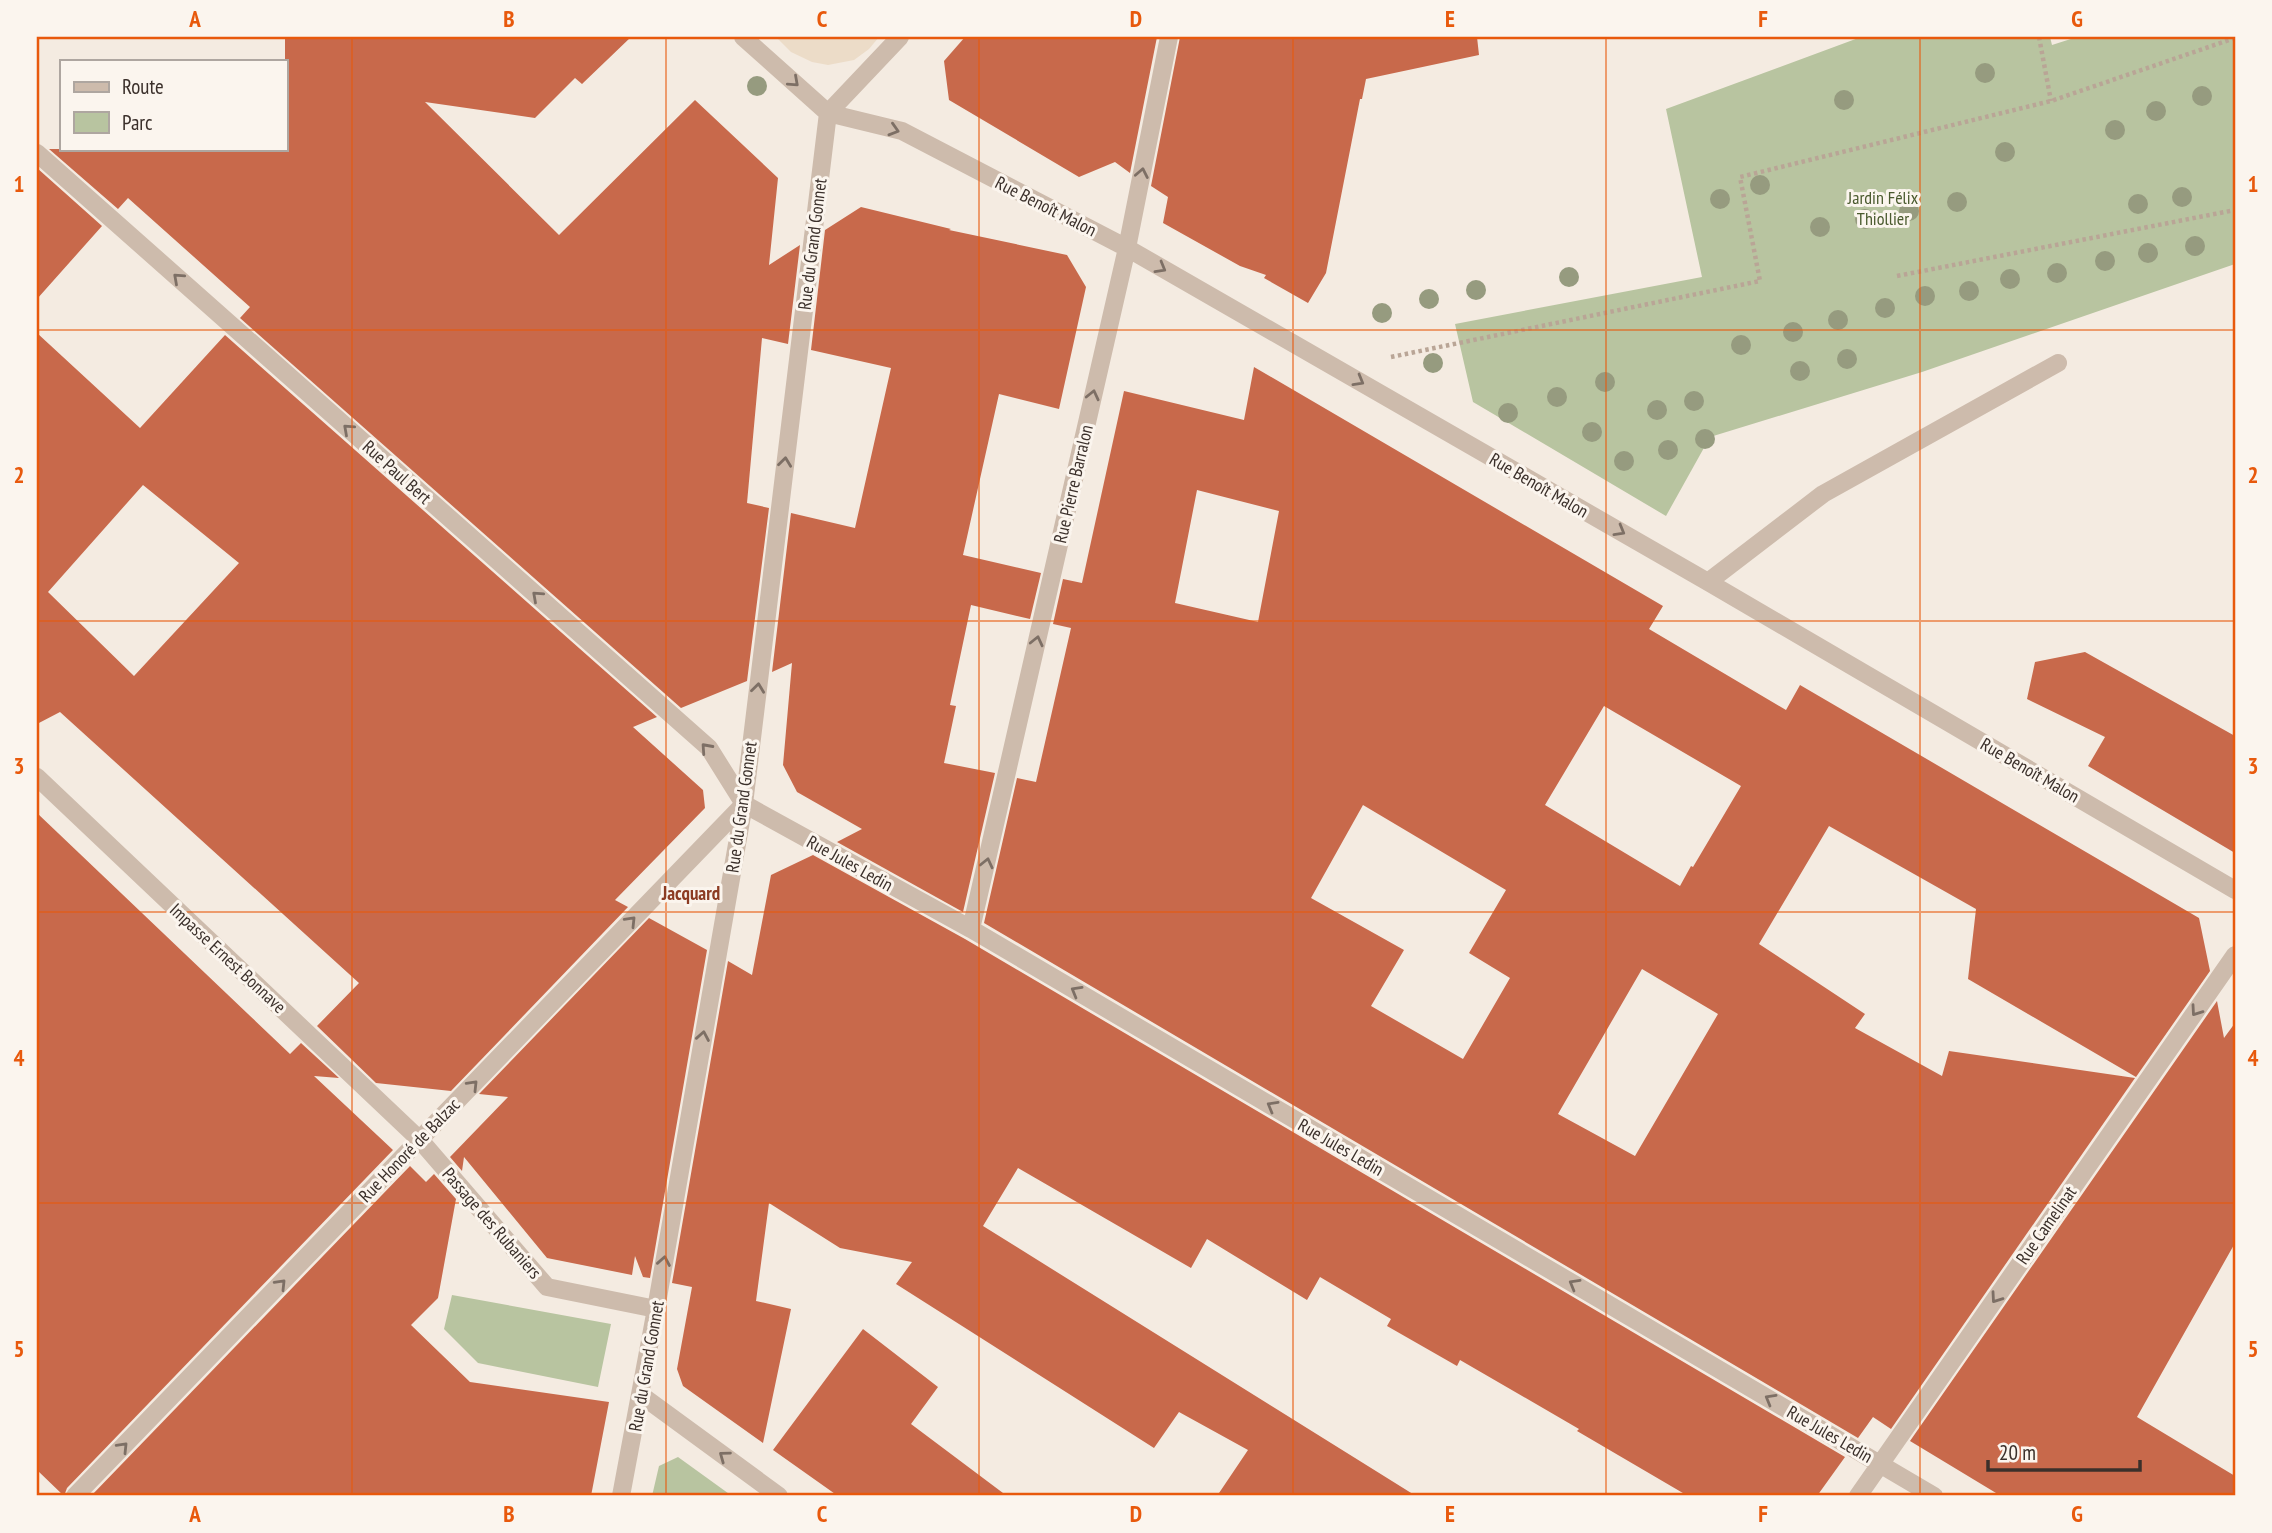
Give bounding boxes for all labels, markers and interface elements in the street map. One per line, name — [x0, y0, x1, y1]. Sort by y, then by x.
text: A — [188, 4, 201, 33]
text: B — [503, 4, 515, 33]
text: C — [817, 4, 828, 33]
text: D — [1130, 4, 1142, 33]
text: E — [1445, 4, 1455, 33]
text: F — [1758, 4, 1768, 33]
text: G — [2071, 4, 2083, 33]
legend — [60, 60, 287, 150]
text: Route — [122, 73, 164, 100]
one-way arrow — [786, 74, 799, 87]
text: Parc — [122, 109, 153, 136]
one-way arrow — [888, 121, 900, 136]
one-way arrow — [1133, 167, 1148, 179]
text: 1 — [14, 169, 25, 198]
text: 1 — [2248, 169, 2259, 198]
street label: Rue Benoît Malon — [992, 171, 1100, 241]
street label: Rue du Grand Gonnet — [793, 177, 831, 311]
park label: Jardin Félix Thiollier — [1847, 186, 1919, 230]
one-way arrow — [1154, 260, 1167, 273]
one-way arrow — [173, 274, 186, 286]
one-way arrow — [1351, 373, 1364, 386]
one-way arrow — [1085, 389, 1099, 401]
street label: Rue Pierre Barralon — [1048, 423, 1098, 545]
one-way arrow — [343, 425, 356, 437]
street label: Rue Paul Bert — [358, 435, 436, 509]
street label: Rue Benoît Malon — [1485, 447, 1593, 523]
one-way arrow — [778, 456, 793, 468]
text: 2 — [14, 460, 25, 489]
text: 2 — [2248, 460, 2259, 489]
one-way arrow — [1612, 523, 1625, 536]
one-way arrow — [532, 592, 545, 604]
one-way arrow — [1029, 635, 1044, 647]
one-way arrow — [750, 682, 765, 694]
street label: Rue Benoît Malon — [1976, 732, 2084, 808]
street label: Rue du Grand Gonnet — [720, 740, 762, 874]
one-way arrow — [702, 743, 714, 756]
text: 3 — [14, 751, 25, 780]
text: 3 — [2248, 751, 2259, 780]
street label: Rue Jules Ledin — [803, 830, 897, 896]
one-way arrow — [979, 857, 993, 869]
district label: Jacquard — [661, 881, 720, 905]
street label: Impasse Ernest Bonnave — [165, 898, 291, 1018]
one-way arrow — [622, 916, 635, 929]
one-way arrow — [1071, 986, 1084, 999]
one-way arrow — [2192, 1003, 2204, 1016]
one-way arrow — [695, 1030, 710, 1042]
text: 4 — [14, 1043, 25, 1072]
text: 4 — [2248, 1043, 2259, 1072]
one-way arrow — [464, 1080, 477, 1093]
street label: Rue Honoré de Balzac — [353, 1093, 465, 1207]
one-way arrow — [1267, 1102, 1280, 1115]
street label: Rue Jules Ledin — [1294, 1113, 1388, 1181]
street label: Passage des Rubaniers — [437, 1163, 547, 1283]
street label: Rue Camelinat — [2011, 1181, 2081, 1269]
one-way arrow — [656, 1255, 671, 1267]
one-way arrow — [272, 1279, 285, 1292]
one-way arrow — [1569, 1279, 1582, 1292]
one-way arrow — [1992, 1290, 2004, 1303]
street label: Rue du Grand Gonnet — [623, 1299, 669, 1433]
text: 5 — [14, 1334, 25, 1363]
text: 5 — [2248, 1334, 2259, 1363]
one-way arrow — [1765, 1395, 1778, 1408]
street label: Rue Jules Ledin — [1783, 1400, 1877, 1468]
scale bar — [1988, 1428, 2141, 1472]
text: 20 m — [1999, 1439, 2036, 1466]
one-way arrow — [114, 1442, 127, 1455]
one-way arrow — [719, 1452, 731, 1464]
text: A — [188, 1499, 201, 1528]
text: B — [503, 1499, 515, 1528]
text: C — [817, 1499, 828, 1528]
text: D — [1130, 1499, 1142, 1528]
text: E — [1445, 1499, 1455, 1528]
text: F — [1758, 1499, 1768, 1528]
text: G — [2071, 1499, 2083, 1528]

